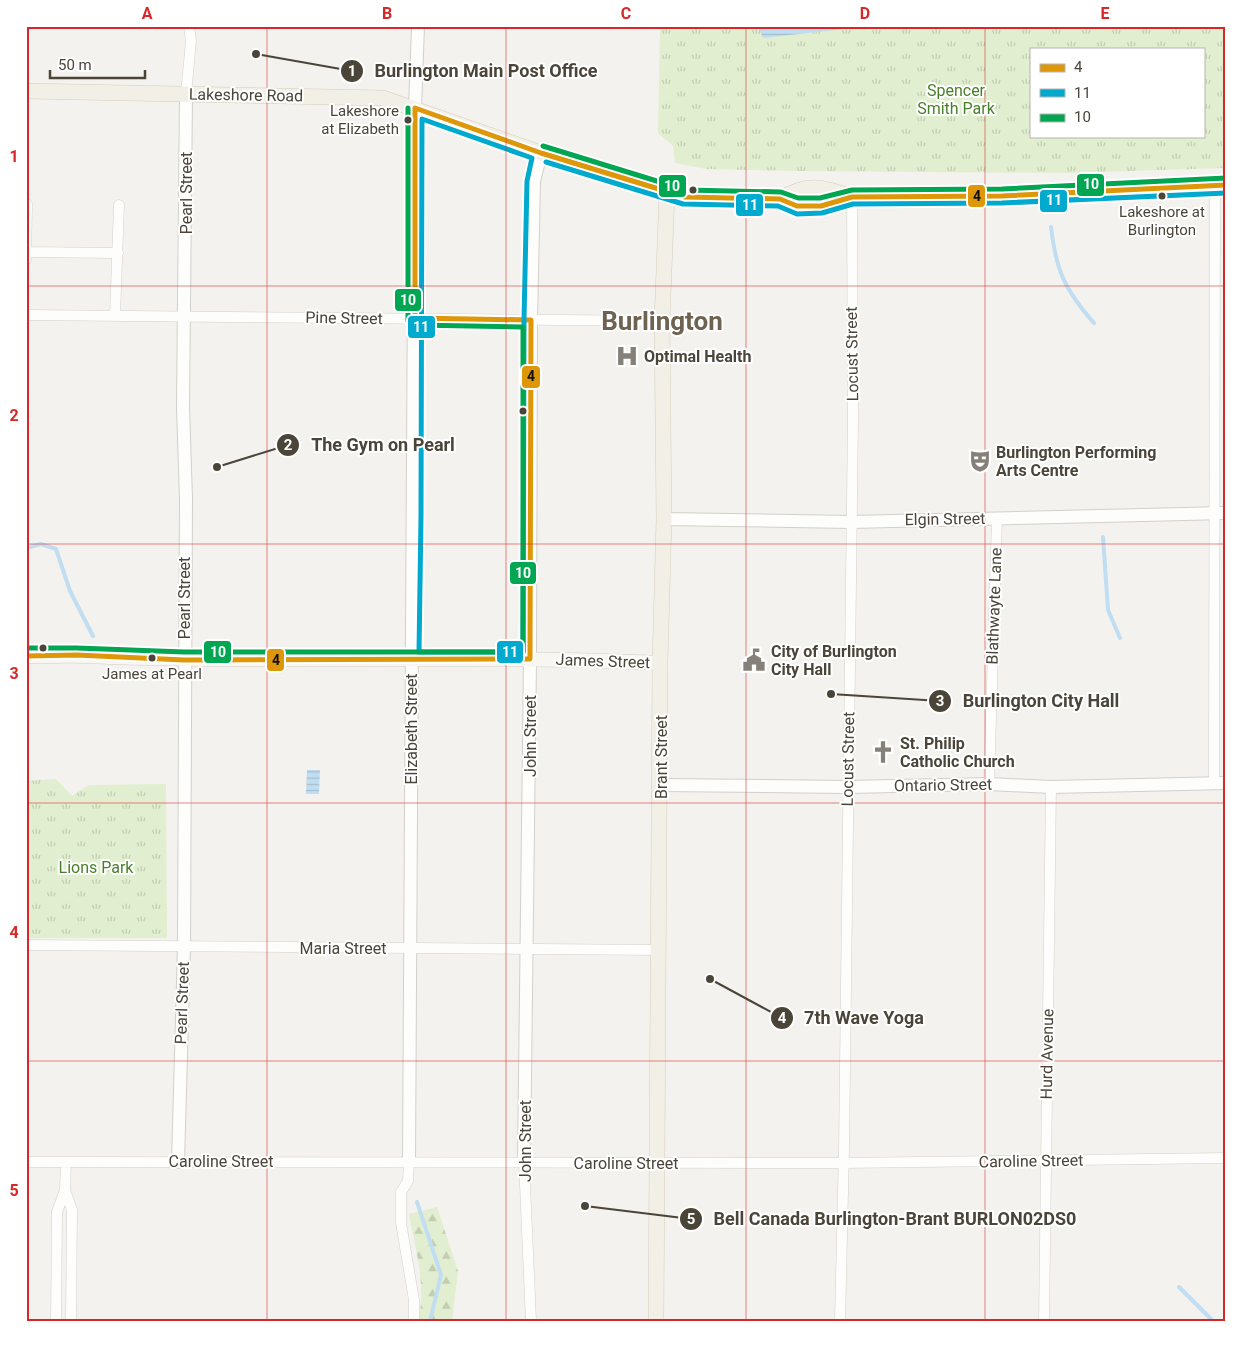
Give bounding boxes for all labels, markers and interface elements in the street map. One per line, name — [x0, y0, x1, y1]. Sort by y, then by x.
text: A — [142, 4, 153, 23]
text: B — [382, 4, 392, 23]
text: C — [621, 4, 631, 23]
text: D — [860, 4, 870, 23]
text: E — [1101, 4, 1110, 23]
scale bar — [50, 48, 145, 80]
legend — [1030, 48, 1204, 138]
callout: Burlington Main Post Office — [339, 54, 607, 87]
text: 50 m — [58, 56, 92, 74]
text: 4 — [1074, 58, 1083, 76]
text: Burlington Main Post Office — [374, 60, 598, 81]
text: 1 — [348, 62, 356, 80]
park label: Spencer Smith Park — [917, 81, 996, 118]
text: 11 — [1074, 84, 1091, 102]
street label: Lakeshore Road — [189, 85, 303, 105]
place label: Lakeshore at Elizabeth — [321, 102, 399, 138]
text: 10 — [1074, 108, 1091, 126]
marker: Lakeshore at Elizabeth — [403, 115, 413, 125]
text: 1 — [9, 147, 19, 166]
street label: Pearl Street — [177, 152, 196, 234]
line badge: 10 — [1076, 173, 1105, 197]
line badge: 10 — [658, 174, 687, 198]
text: 10 — [1083, 176, 1099, 192]
text: 10 — [664, 178, 680, 194]
line badge: 4 — [967, 184, 986, 208]
unlabelled marker — [688, 185, 698, 195]
text: 4 — [973, 188, 981, 204]
line badge: 11 — [1039, 189, 1068, 213]
marker: Lakeshore at Burlington — [1157, 191, 1167, 201]
text: 11 — [1046, 192, 1062, 208]
line badge: 11 — [735, 193, 764, 217]
text: 11 — [742, 197, 758, 213]
place label: Lakeshore at Burlington — [1119, 203, 1205, 239]
line badge: 10 — [394, 288, 422, 312]
text: 10 — [400, 292, 416, 308]
district label: Burlington — [601, 306, 723, 336]
street label: Locust Street — [842, 307, 862, 401]
street label: Pine Street — [305, 308, 383, 328]
line badge: 11 — [407, 315, 436, 339]
text: 11 — [413, 319, 429, 335]
hospital icon: Optimal Health — [614, 343, 640, 369]
place label: Optimal Health — [644, 347, 751, 366]
line badge: 4 — [521, 365, 541, 389]
text: 4 — [527, 368, 535, 384]
text: 2 — [9, 406, 19, 425]
unlabelled marker — [518, 406, 528, 416]
callout: The Gym on Pearl — [276, 428, 465, 461]
text: The Gym on Pearl — [311, 434, 455, 455]
text: 2 — [284, 436, 293, 454]
place label: Burlington Performing Arts Centre — [996, 443, 1156, 480]
theatre icon: Burlington Performing Arts Centre — [967, 448, 993, 474]
street label: Elgin Street — [904, 509, 986, 529]
street label: Blathwayte Lane — [982, 547, 1006, 665]
street label: Pearl Street — [175, 557, 194, 639]
line badge: 10 — [509, 561, 537, 585]
text: 10 — [515, 565, 531, 581]
line badge: 10 — [203, 640, 232, 664]
line badge: 11 — [496, 640, 524, 664]
place label: City of Burlington City Hall — [771, 642, 897, 679]
unlabelled marker — [38, 643, 48, 653]
text: 10 — [210, 644, 226, 660]
text: 11 — [502, 644, 518, 660]
public building icon: City of Burlington City Hall — [741, 647, 767, 673]
line badge: 4 — [266, 648, 285, 672]
street label: James Street — [555, 650, 651, 672]
text: 4 — [272, 652, 280, 668]
marker: James at Pearl — [147, 653, 157, 663]
text: 3 — [9, 664, 19, 683]
place label: James at Pearl — [102, 665, 202, 683]
street label: Elizabeth Street — [402, 673, 421, 785]
callout: Burlington City Hall — [927, 684, 1129, 717]
text: Burlington City Hall — [963, 690, 1119, 711]
text: 3 — [936, 692, 944, 710]
street label: John Street — [521, 695, 540, 777]
street label: Locust Street — [838, 712, 858, 806]
street label: Brant Street — [652, 715, 671, 799]
place label: St. Philip Catholic Church — [900, 734, 1015, 771]
church icon: St. Philip Catholic Church — [870, 739, 896, 765]
street label: Ontario Street — [894, 775, 992, 795]
park label: Lions Park — [59, 858, 134, 877]
text: 4 — [9, 923, 19, 942]
street label: Maria Street — [300, 939, 386, 958]
street label: Pearl Street — [171, 961, 193, 1045]
callout: 7th Wave Yoga — [769, 1001, 934, 1034]
text: 7th Wave Yoga — [804, 1007, 924, 1028]
street label: Hurd Avenue — [1037, 1008, 1057, 1100]
text: 4 — [778, 1009, 787, 1027]
street label: John Street — [516, 1100, 535, 1182]
street label: Caroline Street — [978, 1151, 1084, 1171]
street label: Caroline Street — [169, 1152, 273, 1171]
street label: Caroline Street — [574, 1154, 678, 1173]
text: 5 — [9, 1181, 19, 1200]
callout: Bell Canada Burlington-Brant BURLON02DS0 — [679, 1203, 1087, 1236]
text: Bell Canada Burlington-Brant BURLON02DS0 — [714, 1208, 1076, 1229]
text: 5 — [687, 1210, 695, 1228]

